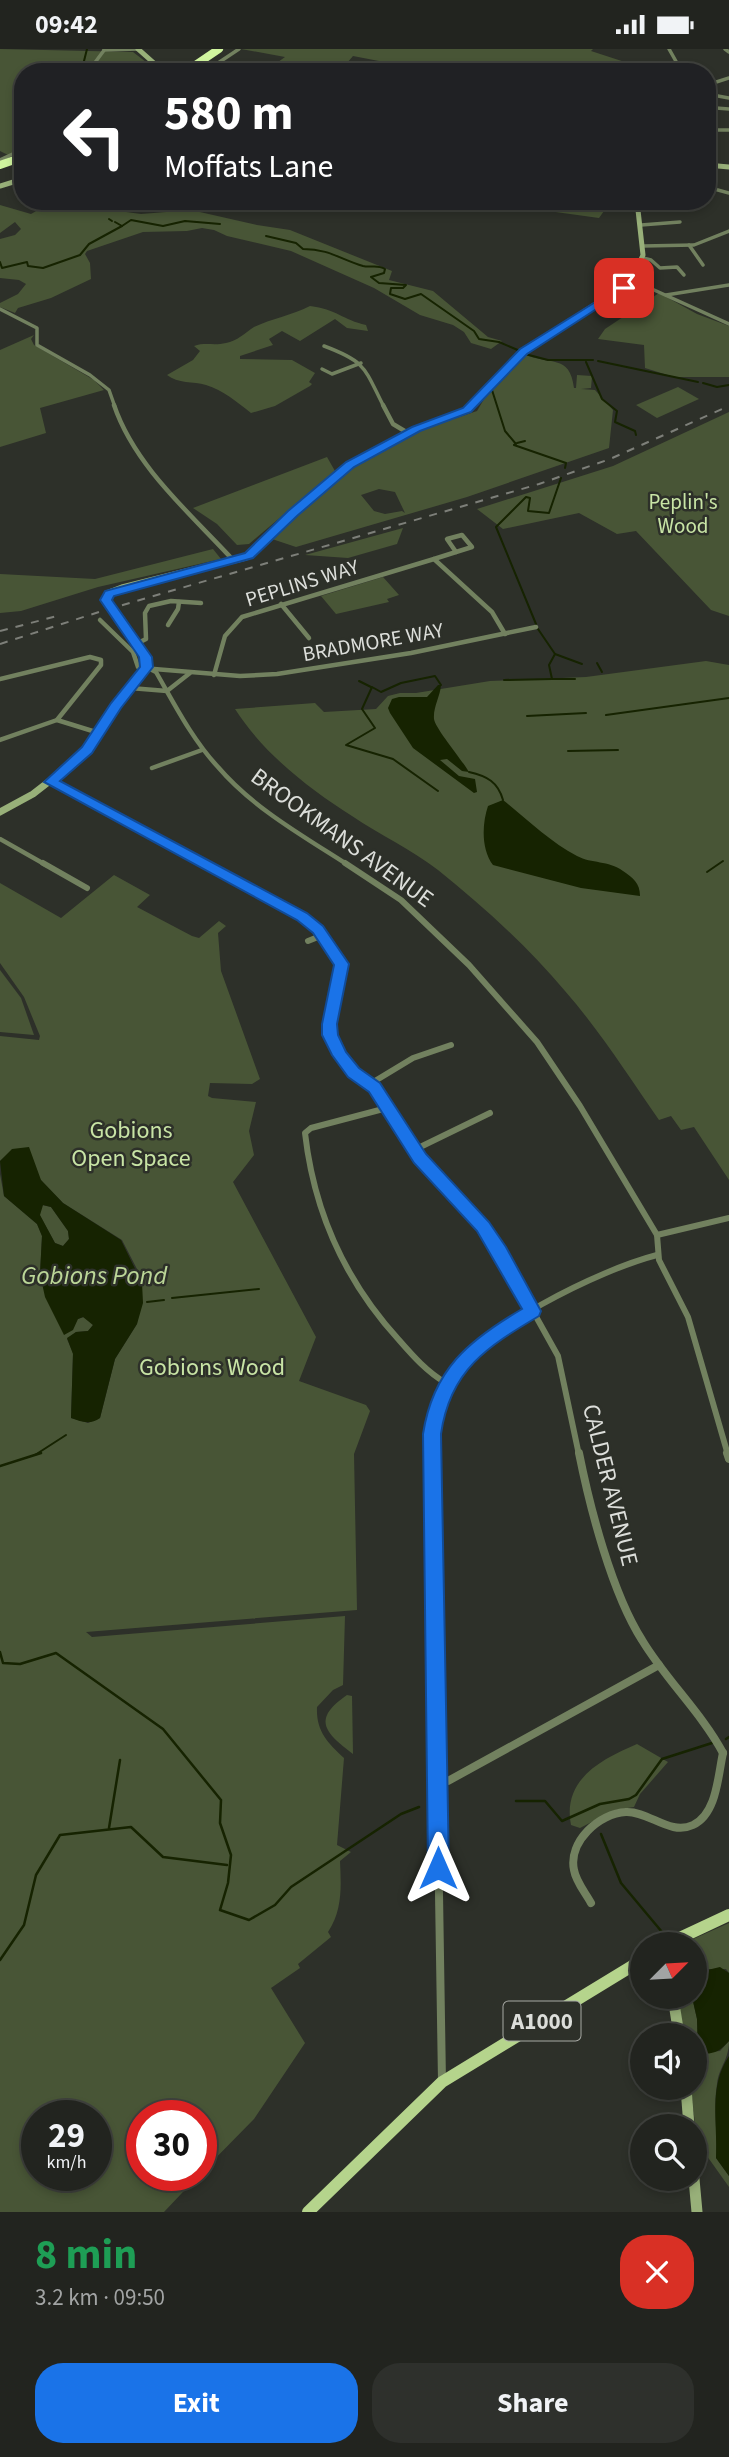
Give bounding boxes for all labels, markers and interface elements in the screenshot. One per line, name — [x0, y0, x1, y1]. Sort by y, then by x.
text: 09:42 — [35, 6, 98, 43]
text: 580 m — [164, 79, 293, 149]
icon: left — [49, 91, 140, 182]
text: Moffats Lane — [164, 144, 333, 190]
pin — [594, 258, 654, 318]
icon: arrive — [605, 269, 643, 307]
park label: Peplin's Wood — [648, 487, 718, 541]
street label: PEPLINS WAY — [242, 551, 363, 614]
street label: BRADMORE WAY — [300, 615, 447, 669]
street label: BROOKMANS AVENUE — [243, 760, 441, 916]
park label: Gobions Open Space — [71, 1113, 191, 1176]
water label: Gobions Pond — [21, 1257, 168, 1294]
park label: Gobions Wood — [139, 1350, 285, 1385]
street label: CALDER AVENUE — [573, 1400, 647, 1570]
position arrow — [401, 1831, 475, 1905]
north arrow — [630, 1932, 707, 2009]
map controls — [630, 1932, 707, 2191]
road number: A1000 — [504, 2001, 580, 2041]
button: sound — [630, 2023, 707, 2100]
speed limit sign: 30 — [126, 2100, 217, 2191]
text: 29 — [48, 2111, 85, 2161]
button: search — [630, 2114, 707, 2191]
text: km/h — [47, 2150, 86, 2175]
text: 8 min — [35, 2225, 137, 2285]
button: close — [620, 2235, 694, 2309]
text: 3.2 km · 09:50 — [35, 2281, 165, 2314]
button: Exit — [35, 2363, 358, 2443]
button: Share — [372, 2363, 694, 2443]

